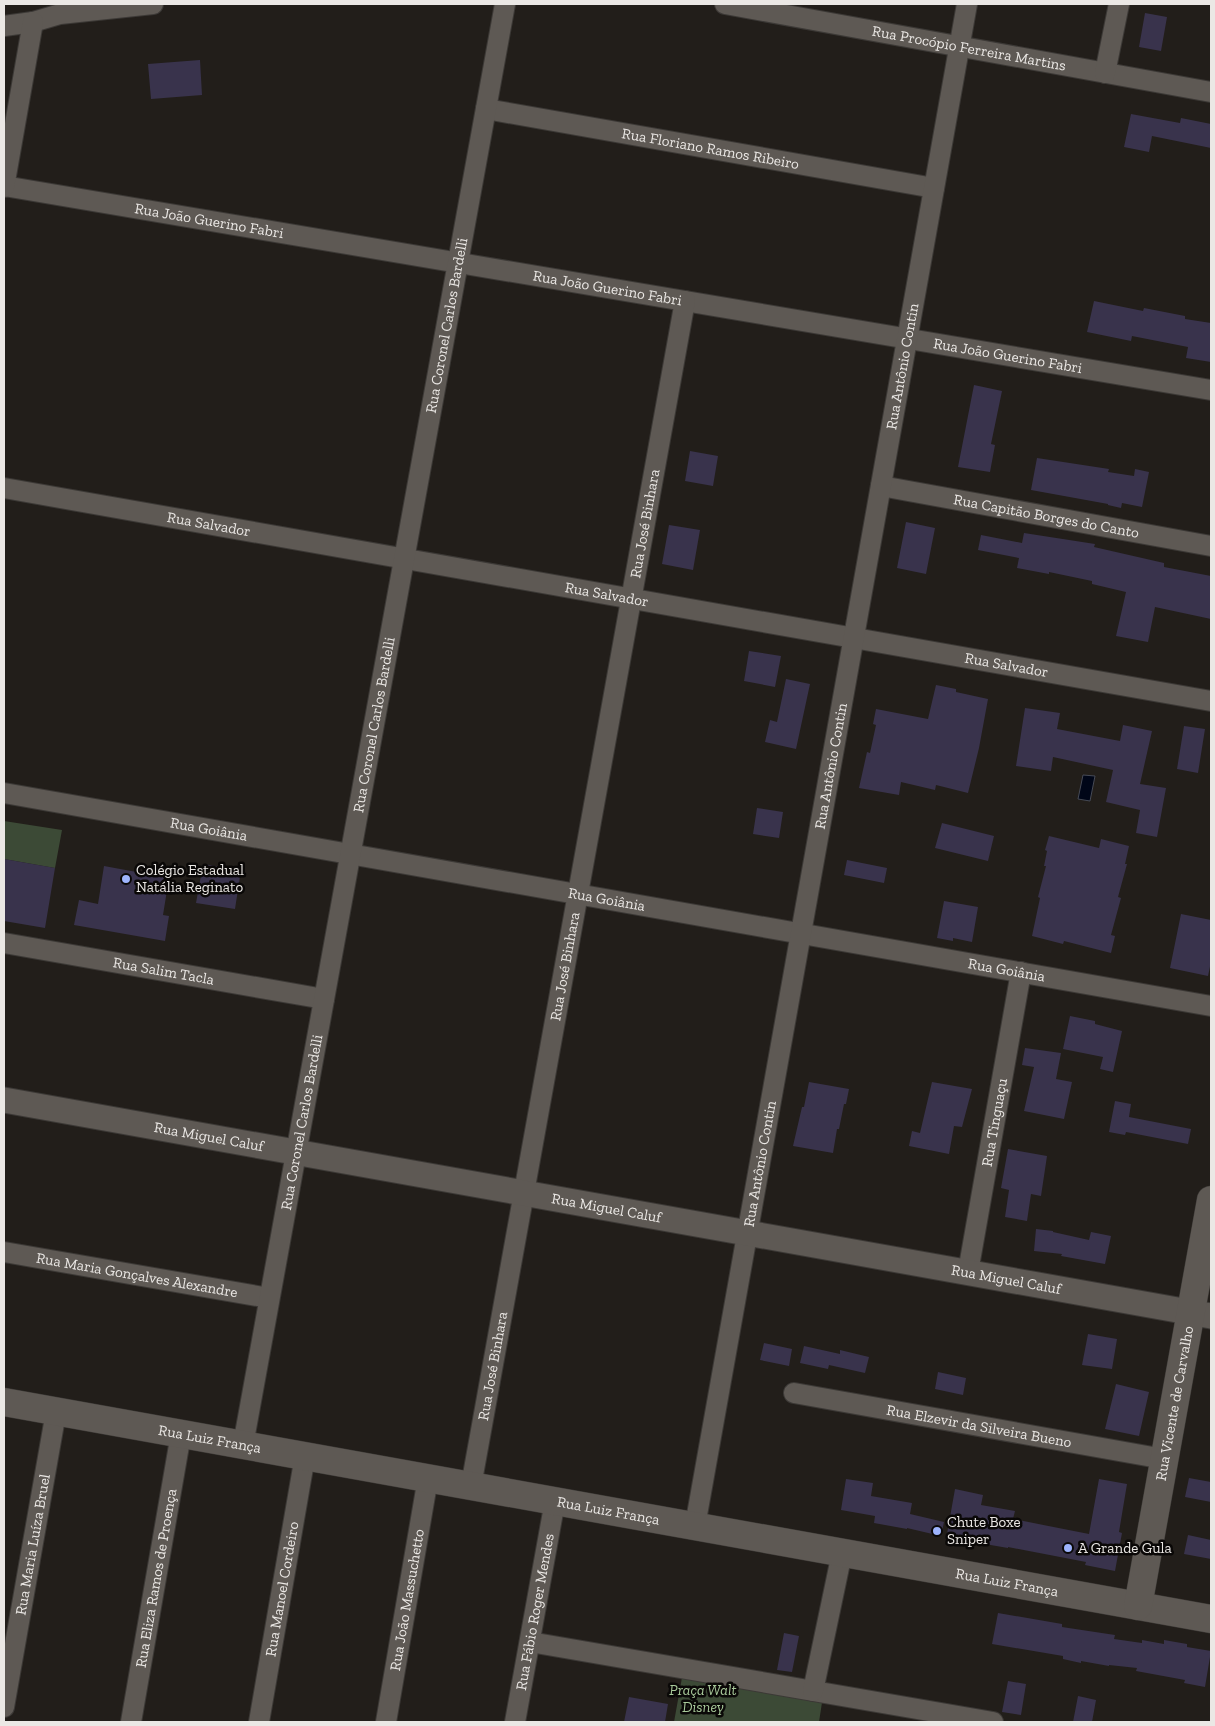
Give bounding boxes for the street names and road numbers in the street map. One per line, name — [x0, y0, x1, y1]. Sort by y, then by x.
street label: Rua Procópio Ferreira Martins — [871, 22, 1067, 75]
street label: Rua Floriano Ramos Ribeiro — [620, 124, 801, 173]
street label: Rua João Guerino Fabri — [133, 199, 285, 242]
street label: Rua Coronel Carlos Bardelli — [422, 236, 471, 414]
street label: Rua João Guerino Fabri — [532, 267, 683, 309]
street label: Rua Antônio Contin — [882, 301, 922, 431]
street label: Rua João Guerino Fabri — [932, 334, 1084, 377]
street label: Rua José Binhara — [626, 468, 663, 579]
street label: Rua Capitão Borges do Canto — [952, 490, 1141, 542]
street label: Rua Salvador — [166, 508, 252, 540]
street label: Rua Salvador — [563, 578, 650, 611]
street label: Rua Coronel Carlos Bardelli — [349, 636, 399, 814]
street label: Rua Salvador — [963, 649, 1050, 681]
street label: Rua Antônio Contin — [811, 701, 851, 831]
street label: Rua Goiânia — [169, 814, 249, 845]
street label: Rua Goiânia — [567, 884, 647, 915]
street label: Rua José Binhara — [546, 910, 583, 1022]
street label: Rua Salim Tacla — [112, 953, 215, 989]
street label: Rua Goiânia — [967, 954, 1046, 986]
street label: Rua Coronel Carlos Bardelli — [277, 1033, 326, 1211]
street label: Rua Tinguaçu — [978, 1076, 1011, 1168]
street label: Rua Antônio Contin — [740, 1099, 780, 1228]
street label: Rua Miguel Caluf — [152, 1118, 266, 1155]
street label: Rua Miguel Caluf — [550, 1189, 664, 1227]
street label: Rua Maria Gonçalves Alexandre — [35, 1249, 239, 1301]
street label: Rua Miguel Caluf — [950, 1261, 1064, 1298]
street label: Rua José Binhara — [474, 1310, 511, 1422]
street label: Rua Vicente de Carvalho — [1152, 1324, 1197, 1482]
street label: Rua Elzevir da Silveira Bueno — [885, 1401, 1073, 1451]
street label: Rua Luiz França — [157, 1421, 263, 1457]
street label: Rua Maria Luíza Bruel — [11, 1473, 54, 1616]
street label: Rua Eliza Ramos de Proença — [132, 1487, 180, 1669]
street label: Rua Luiz França — [555, 1493, 661, 1529]
street label: Rua Manoel Cordeiro — [261, 1520, 303, 1658]
street label: Rua João Massuchetto — [386, 1527, 428, 1672]
street label: Rua Fábio Roger Mendes — [512, 1532, 558, 1692]
street label: Rua Luiz França — [954, 1564, 1060, 1600]

